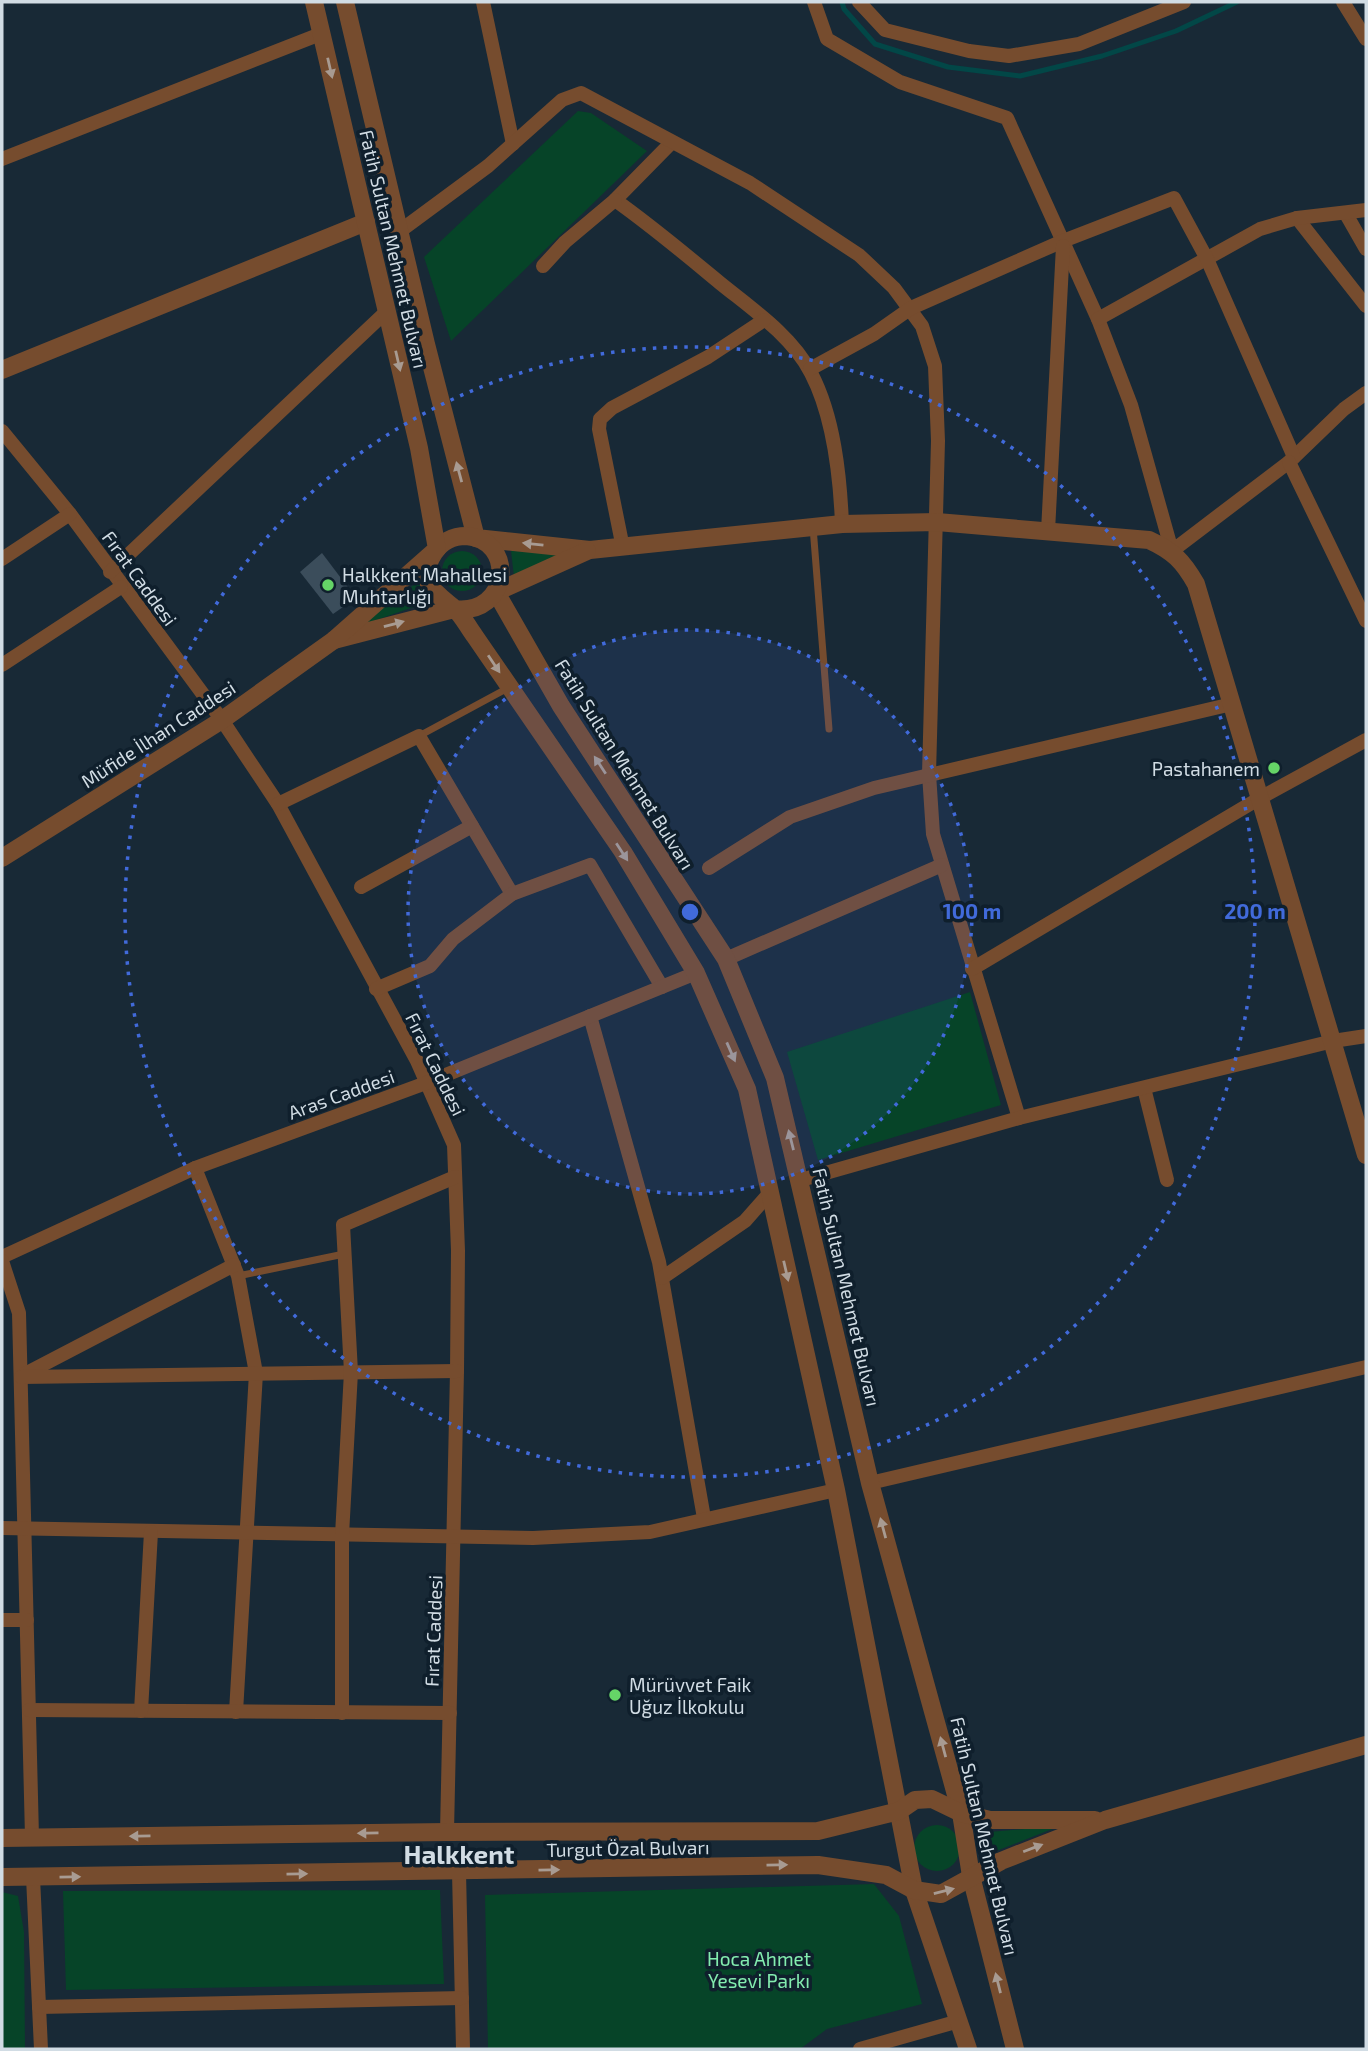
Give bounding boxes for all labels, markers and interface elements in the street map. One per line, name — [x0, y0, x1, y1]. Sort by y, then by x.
one-way arrow — [325, 57, 336, 79]
street label: Fatih Sultan Mehmet Bulvarı — [355, 127, 433, 371]
one-way arrow — [393, 350, 404, 372]
one-way arrow — [453, 461, 464, 483]
street label: Fırat Caddesi — [98, 526, 182, 630]
one-way arrow — [522, 538, 544, 549]
place label: Halkkent Mahallesi Muhtarlığı — [342, 563, 507, 608]
marker: Halkkent Mahallesi Muhtarlığı — [320, 577, 336, 593]
one-way arrow — [383, 618, 405, 629]
street label: Fatih Sultan Mehmet Bulvarı — [551, 654, 699, 874]
one-way arrow — [487, 655, 501, 673]
street label: Müfide İlhan Caddesi — [77, 676, 239, 792]
one-way arrow — [593, 756, 606, 775]
place label: Pastahanem — [1152, 757, 1260, 780]
marker: Pastahanem — [1266, 760, 1282, 776]
one-way arrow — [616, 842, 629, 862]
text: 100 m — [943, 898, 1001, 923]
text: 200 m — [1224, 898, 1286, 923]
centre of rings — [678, 900, 702, 924]
street label: Fırat Caddesi — [401, 1009, 471, 1119]
one-way arrow — [726, 1041, 737, 1062]
street label: Aras Caddesi — [285, 1064, 397, 1124]
one-way arrow — [785, 1129, 796, 1151]
street label: Fatih Sultan Mehmet Bulvarı — [808, 1165, 886, 1409]
one-way arrow — [781, 1261, 792, 1283]
one-way arrow — [877, 1517, 888, 1539]
street label: Fırat Caddesi — [420, 1575, 446, 1687]
place label: Mürüvvet Faik Uğuz İlkokulu — [629, 1673, 752, 1718]
marker: Mürüvvet Faik Uğuz İlkokulu — [607, 1687, 623, 1703]
street label: Fatih Sultan Mehmet Bulvarı — [946, 1714, 1024, 1958]
one-way arrow — [937, 1736, 948, 1758]
one-way arrow — [356, 1827, 378, 1839]
one-way arrow — [129, 1830, 151, 1842]
street label: Turgut Özal Bulvarı — [546, 1835, 710, 1861]
district label: Halkkent — [404, 1838, 515, 1869]
one-way arrow — [1022, 1843, 1043, 1854]
one-way arrow — [766, 1860, 788, 1871]
one-way arrow — [539, 1865, 561, 1876]
one-way arrow — [287, 1868, 309, 1880]
one-way arrow — [59, 1871, 81, 1883]
one-way arrow — [933, 1885, 955, 1896]
park label: Hoca Ahmet Yesevi Parkı — [707, 1947, 811, 1992]
one-way arrow — [992, 1972, 1003, 1994]

